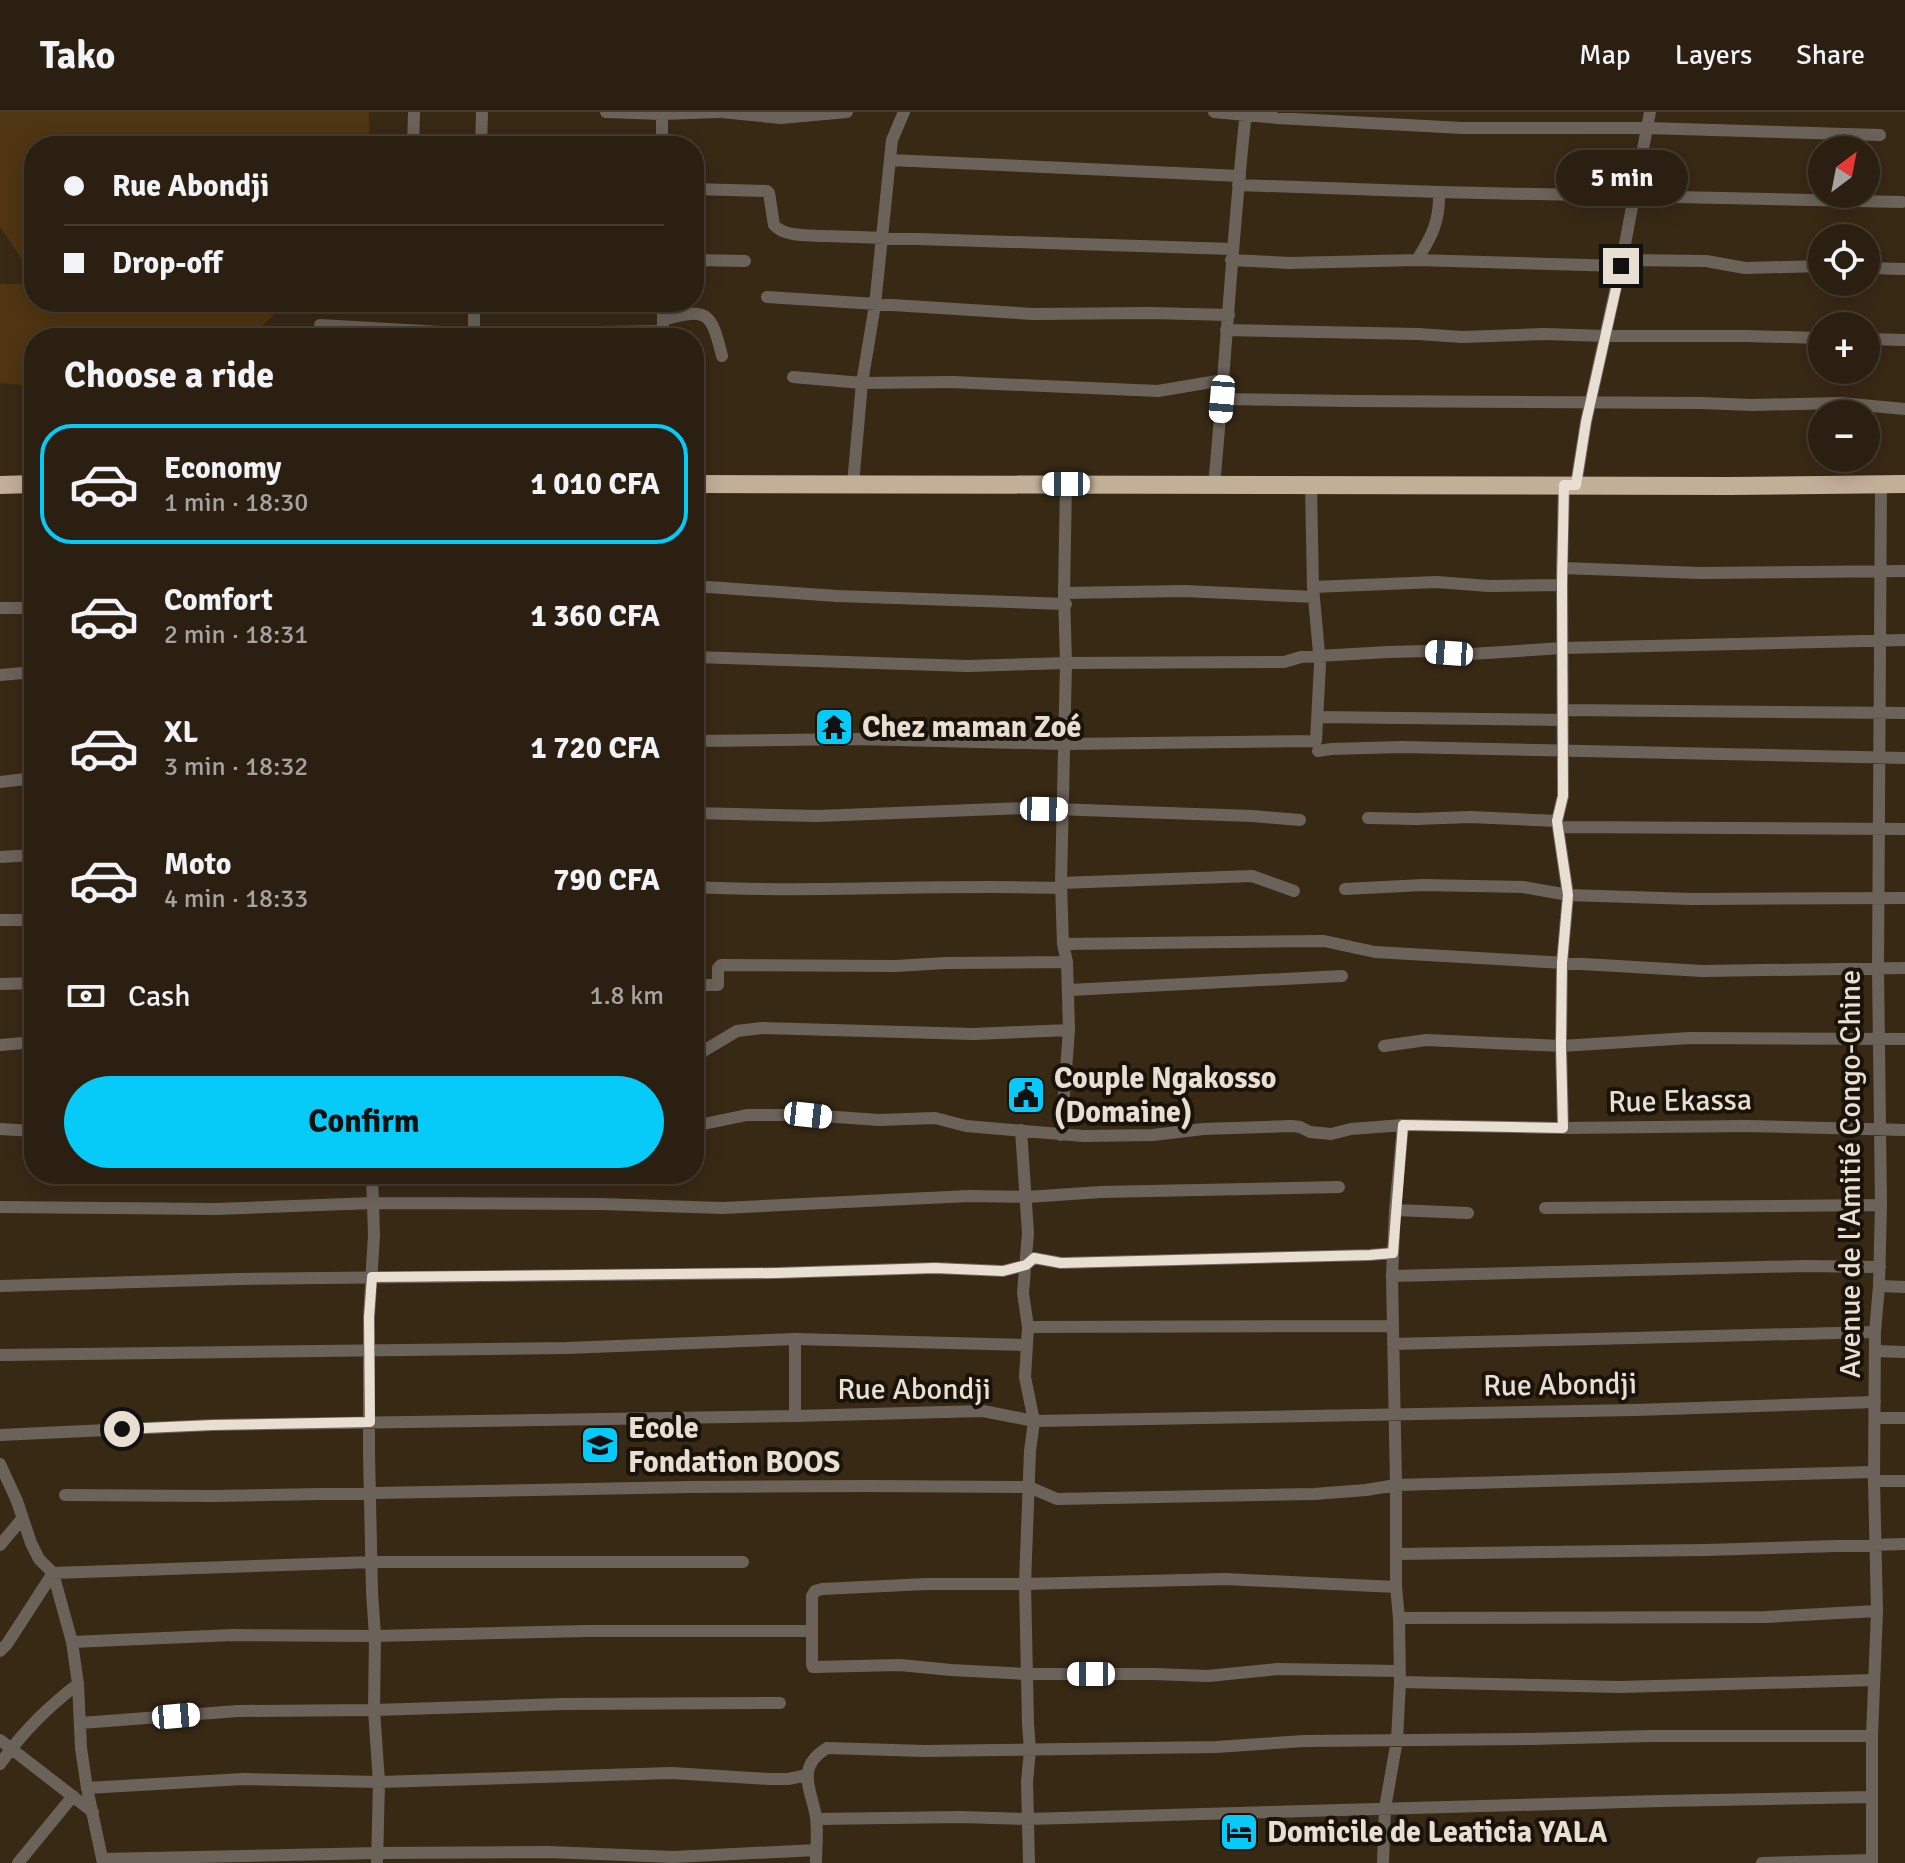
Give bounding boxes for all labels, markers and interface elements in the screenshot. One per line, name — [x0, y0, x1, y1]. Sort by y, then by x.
text: Tako — [40, 32, 115, 79]
text: Map — [1579, 38, 1631, 72]
text: Layers — [1675, 38, 1752, 72]
text: Share — [1796, 38, 1865, 72]
north arrow — [1808, 136, 1880, 208]
map controls — [1808, 136, 1880, 472]
callout: 5 min — [1555, 150, 1687, 206]
text: 5 min — [1591, 162, 1653, 194]
text: Rue Abondji — [112, 168, 269, 205]
button: locate — [1808, 224, 1880, 296]
text: Drop-off — [112, 245, 222, 282]
route end — [1603, 248, 1639, 284]
button: + — [1808, 312, 1880, 384]
text: Choose a ride — [64, 353, 274, 398]
car — [1208, 374, 1236, 424]
button: − — [1808, 400, 1880, 472]
icon: car — [68, 448, 140, 520]
text: Economy — [164, 450, 281, 487]
text: 1 010 CFA — [530, 466, 660, 503]
car — [1042, 472, 1090, 496]
text: 1 min · 18:30 — [164, 487, 308, 519]
icon: car — [68, 580, 140, 652]
text: Comfort — [164, 582, 273, 619]
text: 1 360 CFA — [530, 598, 660, 635]
text: 2 min · 18:31 — [164, 619, 308, 651]
car — [1424, 639, 1474, 667]
temple icon: Chez maman Zoé — [813, 706, 855, 748]
place label: Chez maman Zoé — [862, 709, 1081, 746]
icon: car — [68, 712, 140, 784]
text: XL — [164, 714, 198, 751]
text: 1 720 CFA — [530, 730, 660, 767]
text: 3 min · 18:32 — [164, 751, 308, 783]
car — [1020, 797, 1068, 821]
icon: car — [68, 844, 140, 916]
text: Moto — [164, 846, 231, 883]
text: 790 CFA — [553, 862, 660, 899]
text: 4 min · 18:33 — [164, 883, 308, 915]
street label: Avenue de l'Amitié Congo-Chine — [1832, 970, 1869, 1378]
icon: cash — [64, 974, 108, 1018]
text: Cash — [128, 978, 191, 1015]
text: 1.8 km — [590, 980, 664, 1012]
place label: Couple Ngakosso (Domaine) — [1054, 1060, 1276, 1131]
public building icon: Couple Ngakosso (Domaine) — [1005, 1074, 1047, 1116]
button: Confirm — [64, 1076, 664, 1168]
street label: Rue Ekassa — [1608, 1081, 1752, 1121]
car — [783, 1101, 833, 1129]
street label: Rue Abondji — [1483, 1365, 1637, 1405]
street label: Rue Abondji — [837, 1371, 991, 1408]
place label: Ecole Fondation BOOS — [628, 1410, 840, 1481]
route start — [104, 1411, 140, 1447]
school or university icon: Ecole Fondation BOOS — [579, 1424, 621, 1466]
car — [1067, 1662, 1115, 1686]
car — [151, 1702, 201, 1730]
hotel icon: Domicile de Leaticia YALA — [1218, 1811, 1260, 1853]
place label: Domicile de Leaticia YALA — [1267, 1814, 1607, 1851]

